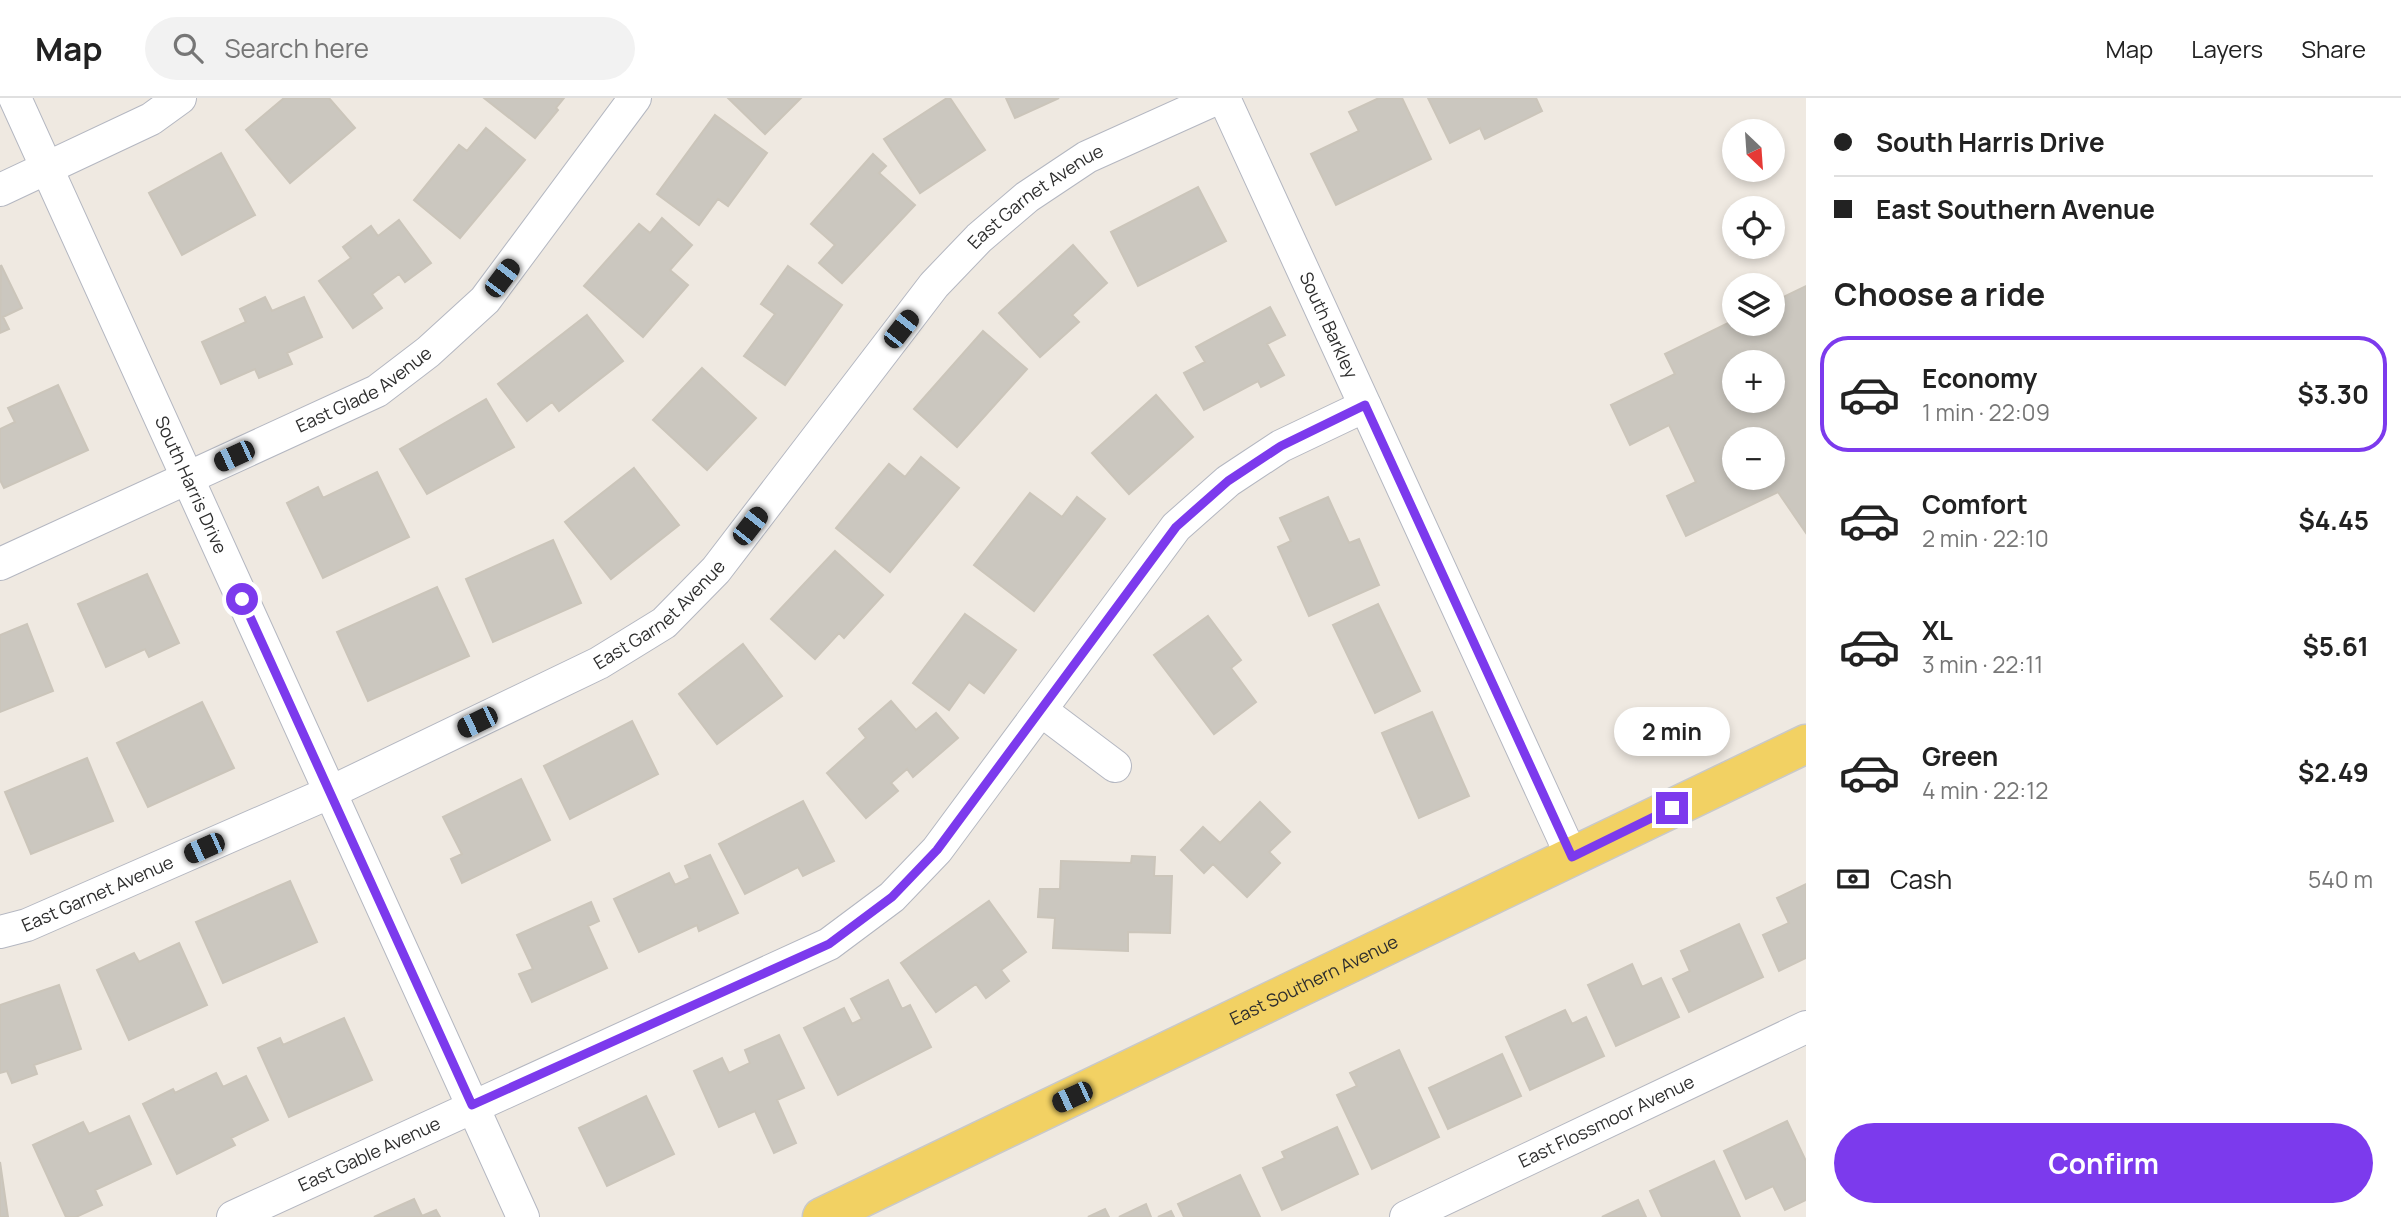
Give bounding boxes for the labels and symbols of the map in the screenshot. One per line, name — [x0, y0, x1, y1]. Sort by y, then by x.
north arrow — [1722, 119, 1785, 182]
street label: East Garnet Avenue — [962, 138, 1107, 254]
car — [481, 255, 524, 301]
street label: South Barkley — [1294, 268, 1364, 382]
car — [880, 306, 923, 352]
street label: East Glade Avenue — [292, 340, 436, 438]
street label: South Harris Drive — [150, 412, 233, 557]
car — [211, 438, 258, 474]
car — [729, 503, 772, 549]
street label: East Garnet Avenue — [589, 555, 730, 674]
route start — [226, 583, 258, 615]
car — [454, 703, 501, 741]
callout: 2 min — [1614, 706, 1730, 756]
route end — [1656, 792, 1688, 824]
car — [181, 830, 228, 866]
street label: East Garnet Avenue — [18, 849, 177, 937]
street label: East Southern Avenue — [1226, 929, 1402, 1030]
street label: East Flossmoor Avenue — [1514, 1069, 1698, 1173]
car — [1049, 1079, 1096, 1115]
street label: East Gable Avenue — [294, 1111, 444, 1197]

